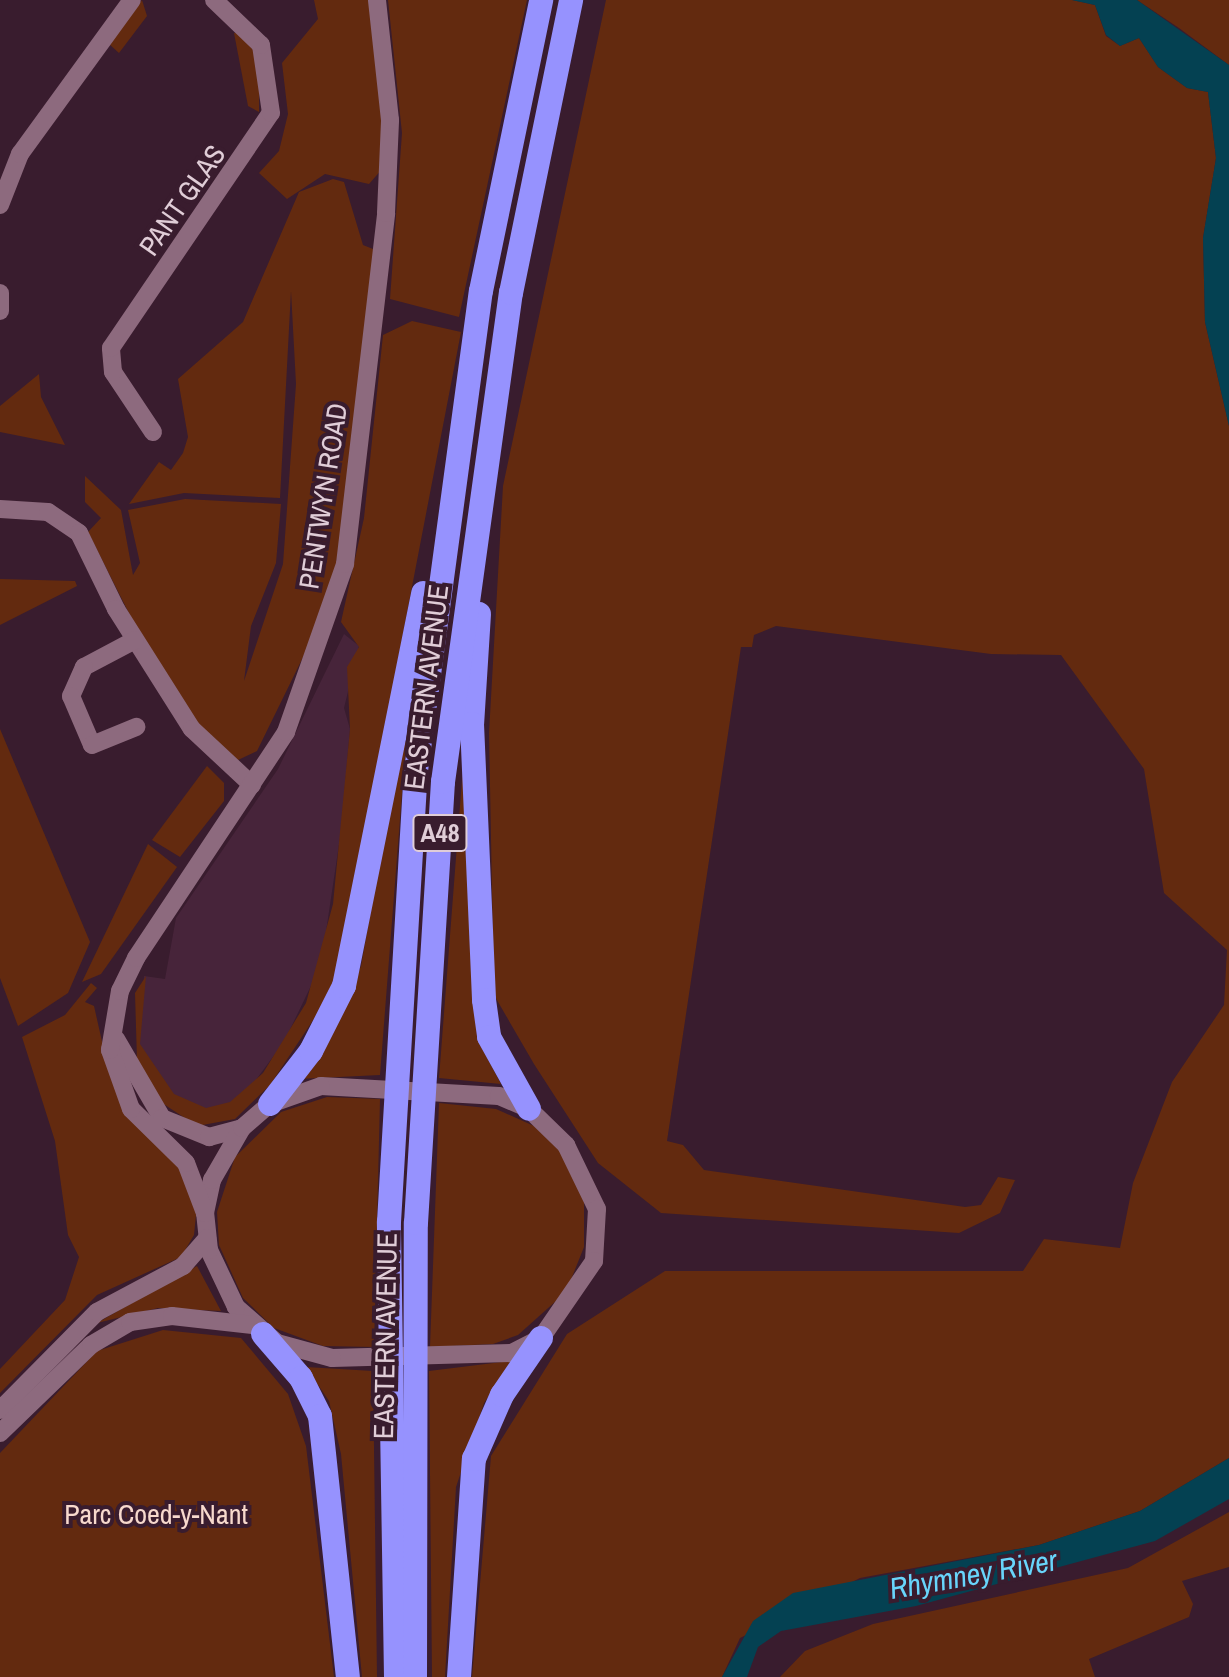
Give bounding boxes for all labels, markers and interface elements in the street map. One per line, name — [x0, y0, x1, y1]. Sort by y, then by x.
street label: PANT GLAS — [132, 138, 232, 262]
street label: PENTWYN ROAD — [292, 401, 354, 591]
street label: EASTERN AVENUE — [397, 582, 455, 792]
road number: A48 — [412, 811, 468, 855]
street label: EASTERN AVENUE — [366, 1232, 404, 1440]
park label: Parc Coed-y-Nant — [64, 1497, 248, 1531]
water label: Rhymney River — [886, 1542, 1060, 1606]

